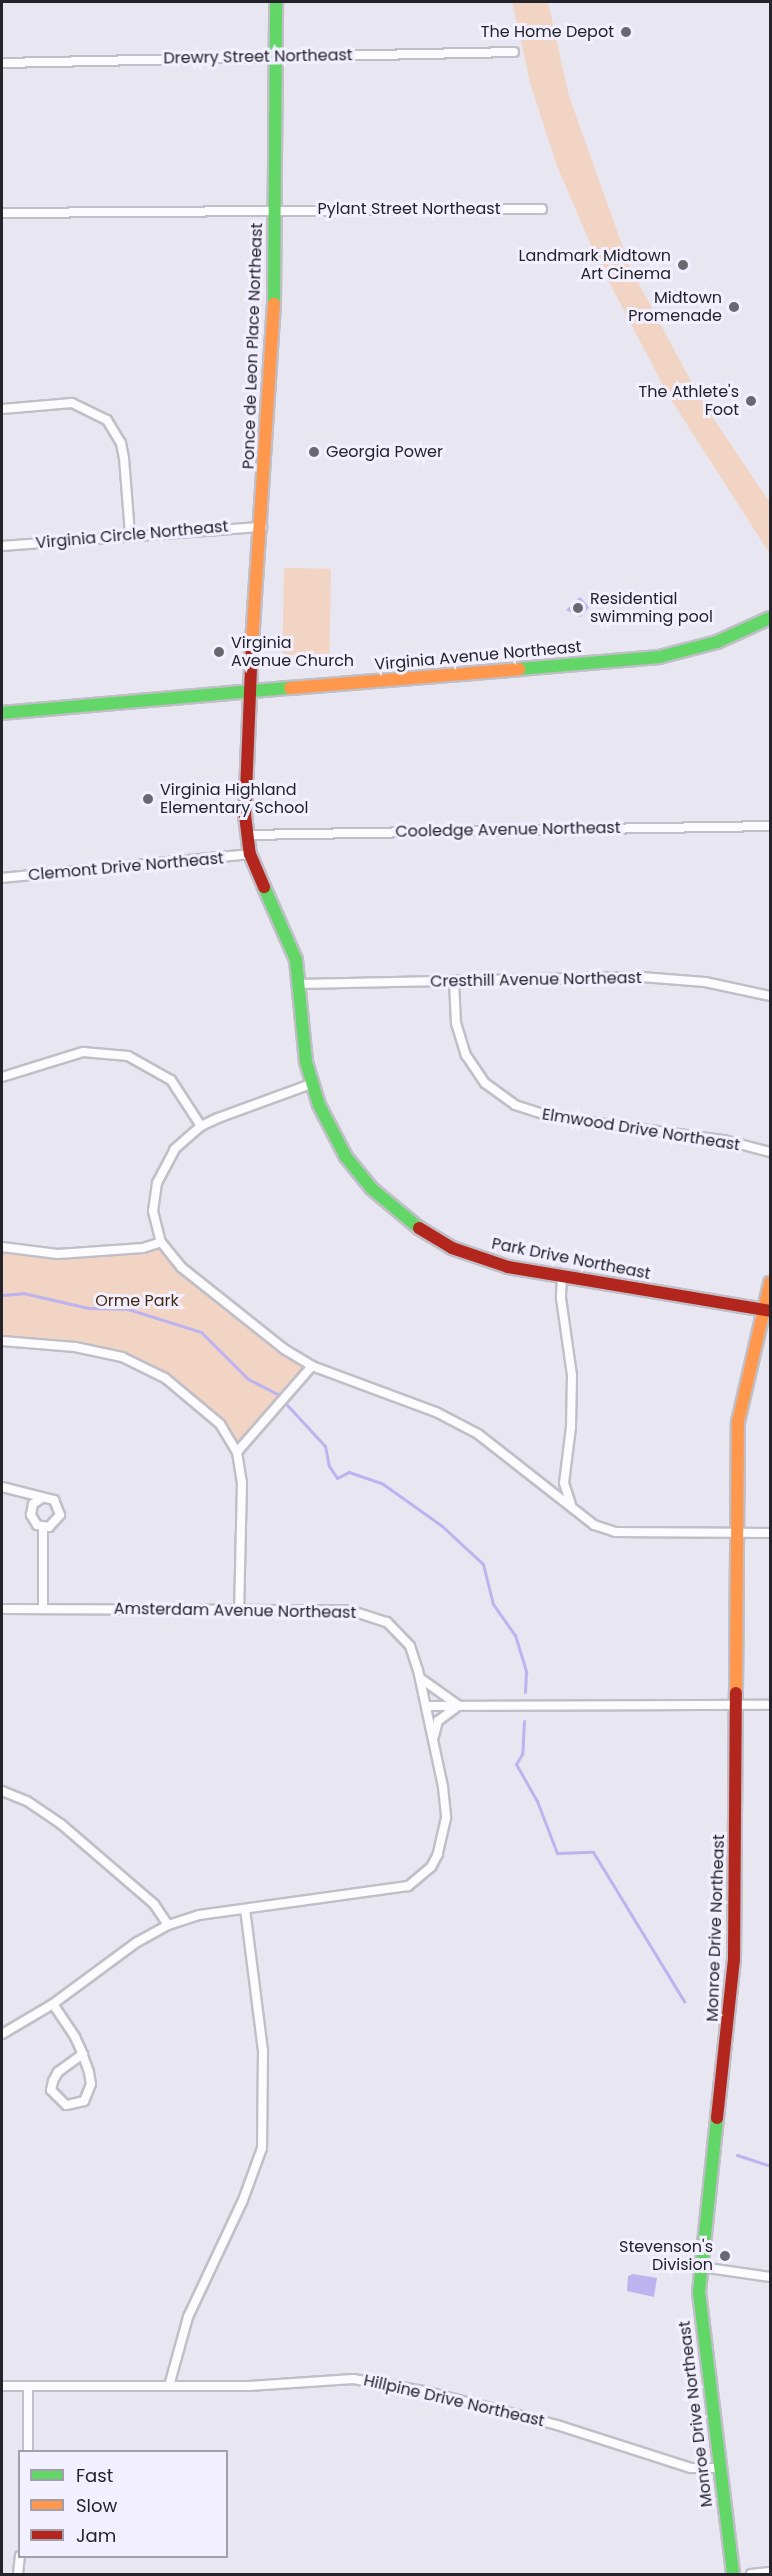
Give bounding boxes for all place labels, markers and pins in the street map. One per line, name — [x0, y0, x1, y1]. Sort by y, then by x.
place label: The Home Depot — [481, 22, 614, 42]
marker: The Home Depot — [619, 25, 633, 39]
place label: Landmark Midtown Art Cinema — [518, 246, 671, 284]
marker: Landmark Midtown Art Cinema — [676, 258, 690, 272]
place label: Midtown Promenade — [628, 288, 722, 326]
marker: Midtown Promenade — [727, 300, 741, 314]
place label: The Athlete's Foot — [639, 382, 739, 420]
marker: The Athlete's Foot — [744, 394, 758, 408]
place label: Georgia Power — [326, 442, 443, 462]
marker: Georgia Power — [307, 445, 321, 459]
place label: Residential swimming pool — [590, 589, 713, 627]
marker: Residential swimming pool — [571, 601, 585, 615]
place label: Virginia Avenue Church — [231, 633, 354, 671]
marker: Virginia Avenue Church — [212, 645, 226, 659]
place label: Virginia Highland Elementary School — [160, 780, 308, 818]
marker: Virginia Highland Elementary School — [141, 792, 155, 806]
place label: Stevenson's Division — [619, 2237, 713, 2275]
marker: Stevenson's Division — [718, 2249, 732, 2263]

